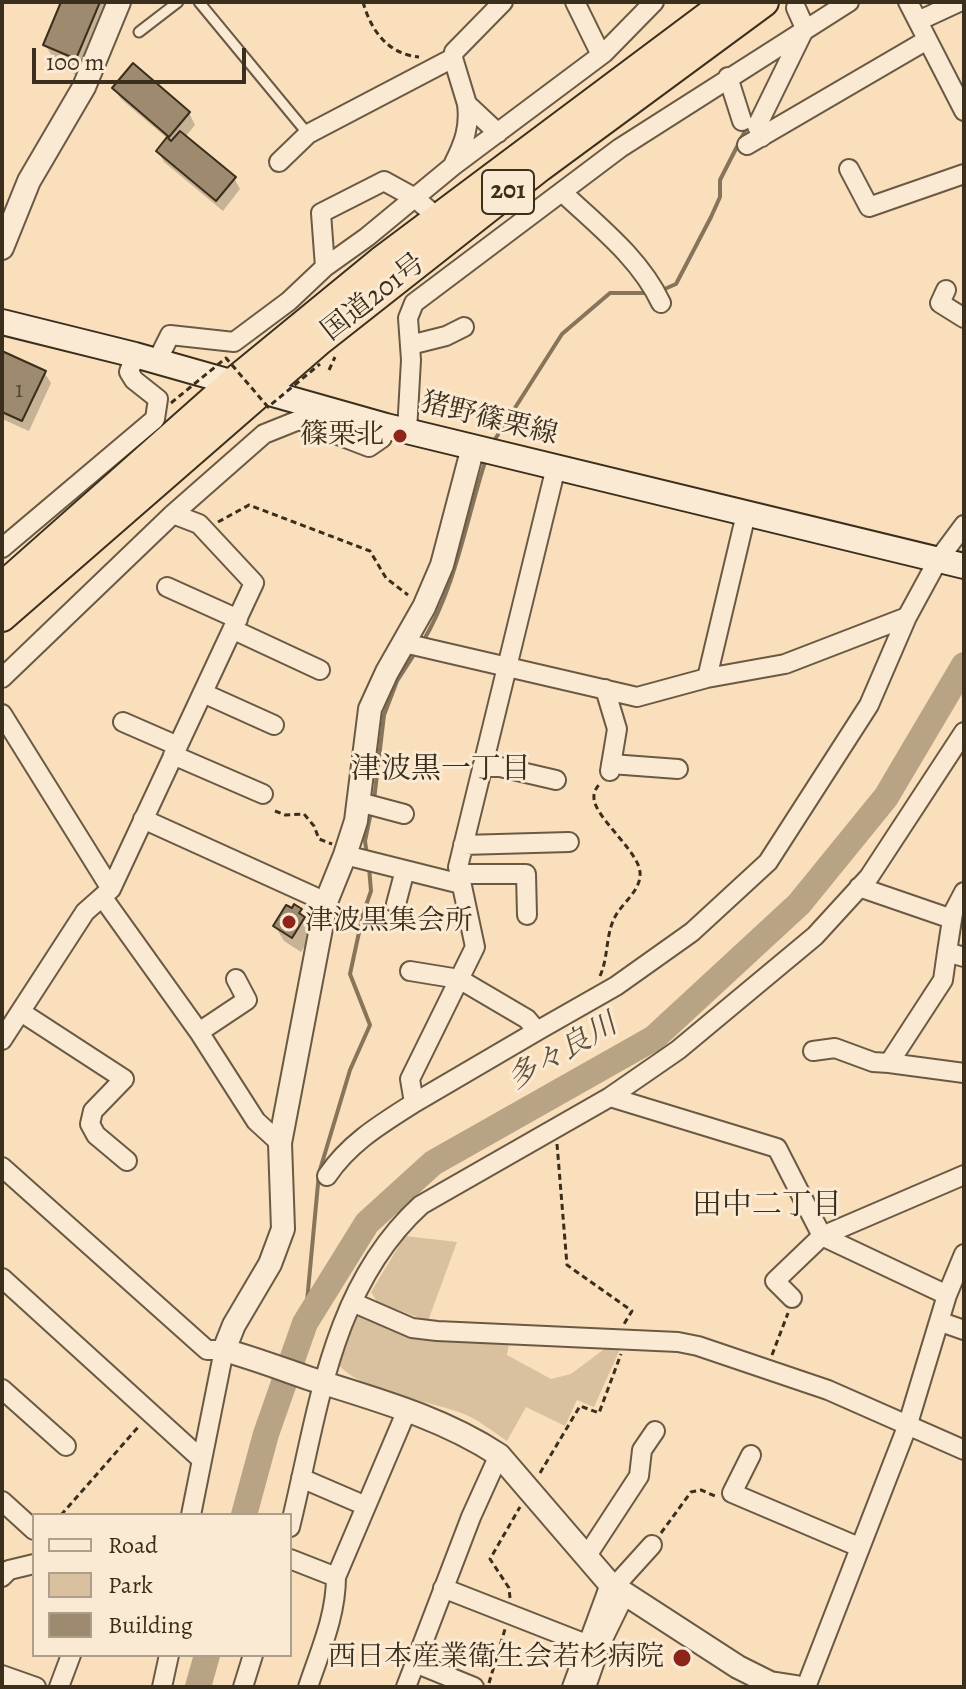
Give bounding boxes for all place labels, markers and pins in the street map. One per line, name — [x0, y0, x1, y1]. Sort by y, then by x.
place label: 篠栗北 — [300, 419, 384, 453]
marker: 篠栗北 — [391, 427, 409, 445]
place label: 津波黒集会所 — [305, 905, 473, 939]
marker: 津波黒集会所 — [280, 913, 298, 931]
place label: 西日本産業衛生会若杉病院 — [328, 1641, 664, 1675]
marker: 西日本産業衛生会若杉病院 — [671, 1647, 693, 1669]

